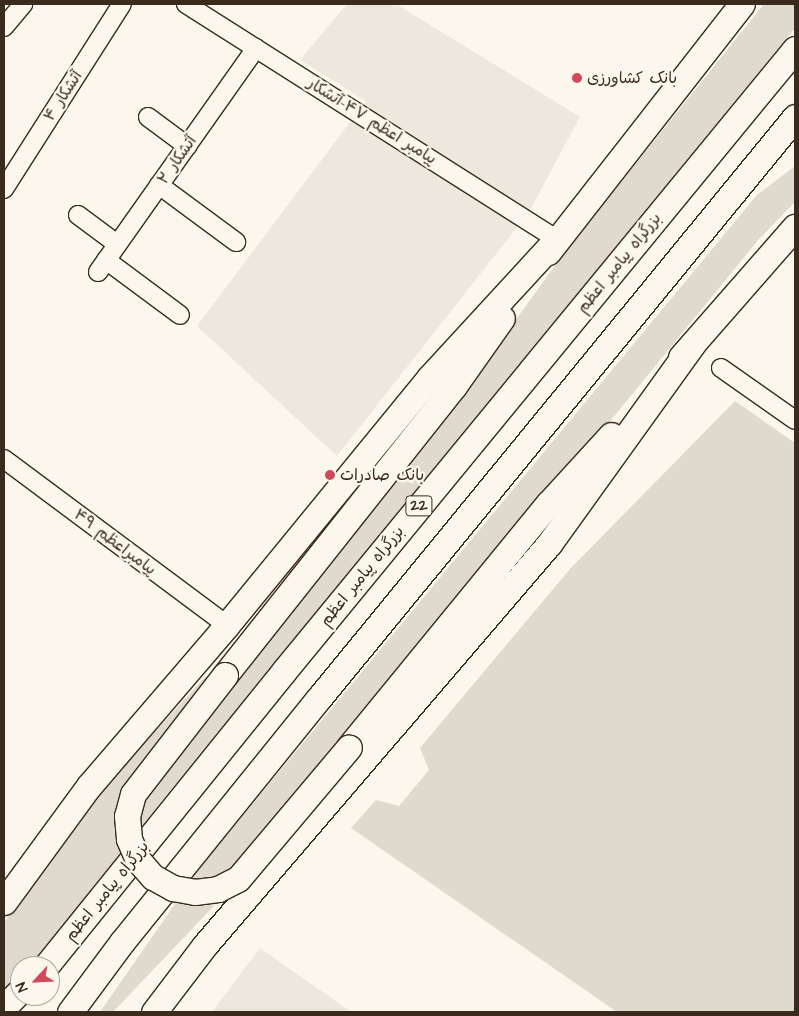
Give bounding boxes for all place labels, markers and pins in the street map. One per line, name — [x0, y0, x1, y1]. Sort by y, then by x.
place label: بانک کشاورزی — [587, 68, 677, 88]
marker: بانک کشاورزی — [571, 72, 583, 84]
place label: بانک صادرات — [340, 465, 424, 485]
marker: بانک صادرات — [324, 469, 336, 481]

